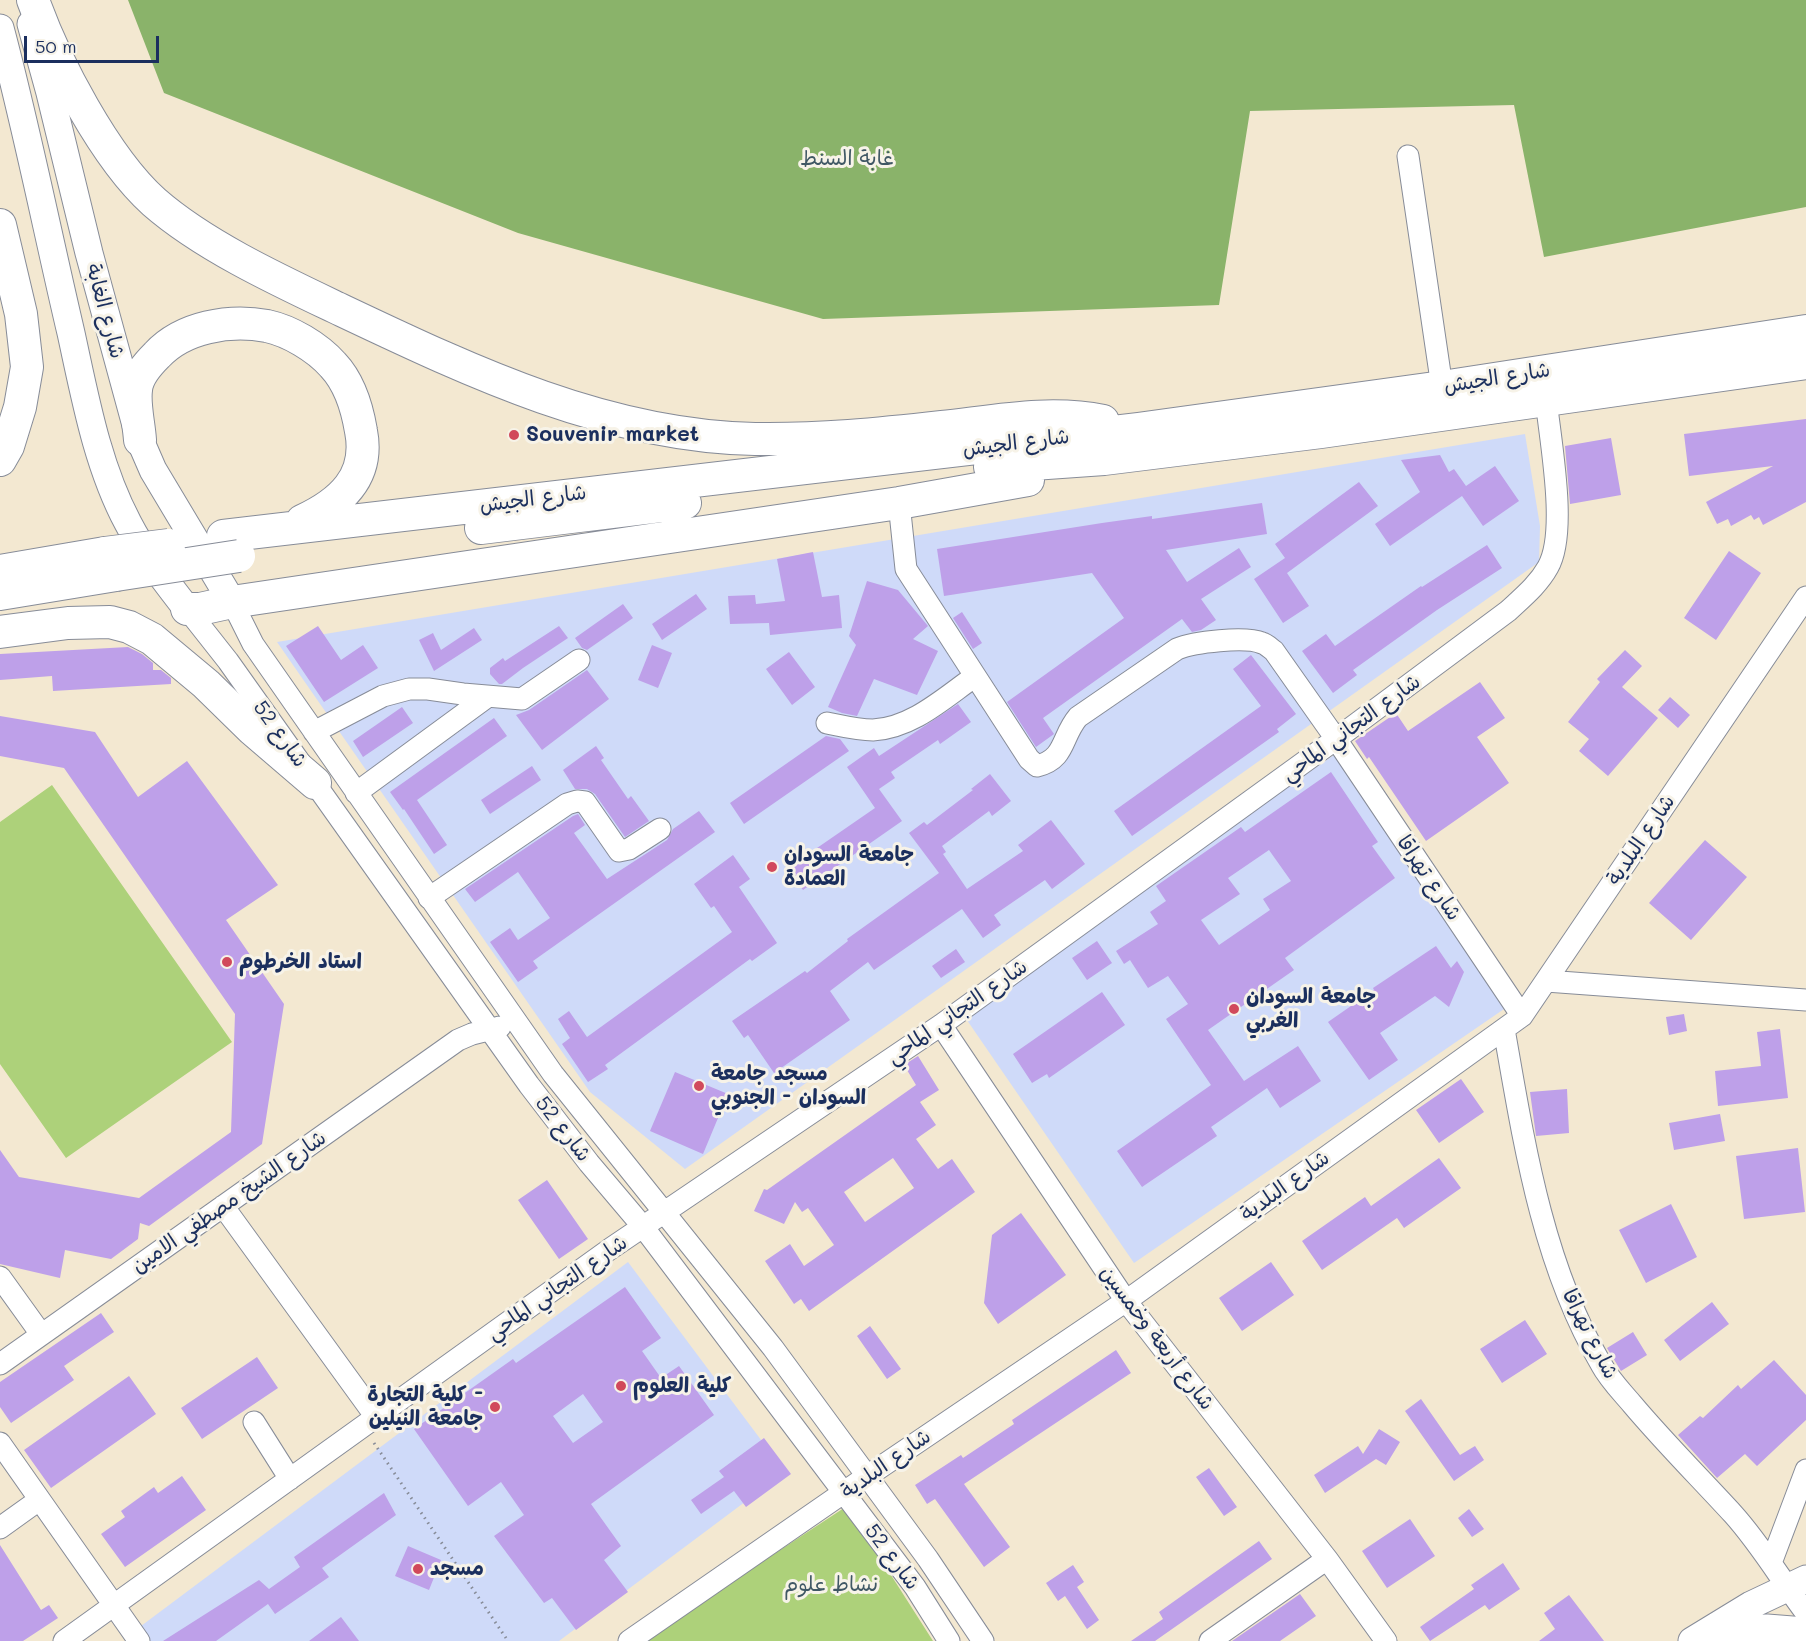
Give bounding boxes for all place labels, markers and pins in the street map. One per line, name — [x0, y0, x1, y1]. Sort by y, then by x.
place label: Souvenir market — [526, 422, 699, 448]
marker: Souvenir market — [507, 428, 521, 442]
place label: جامعة السودان العمادة — [784, 842, 914, 892]
marker: جامعة السودان العمادة — [765, 860, 779, 874]
place label: استاد الخرطوم — [239, 949, 362, 975]
marker: استاد الخرطوم — [220, 955, 234, 969]
place label: جامعة السودان الغربي — [1246, 984, 1376, 1034]
marker: جامعة السودان الغربي — [1227, 1002, 1241, 1016]
place label: مسجد جامعة السودان - الجنوبي — [711, 1061, 866, 1111]
marker: مسجد جامعة السودان - الجنوبي — [692, 1079, 706, 1093]
place label: كلية العلوم — [633, 1373, 731, 1399]
marker: كلية العلوم — [614, 1379, 628, 1393]
place label: كلية التجارة - جامعة النيلين — [367, 1382, 483, 1432]
marker: كلية التجارة - جامعة النيلين — [488, 1400, 502, 1414]
place label: مسجد — [430, 1556, 484, 1582]
marker: مسجد — [411, 1562, 425, 1576]

